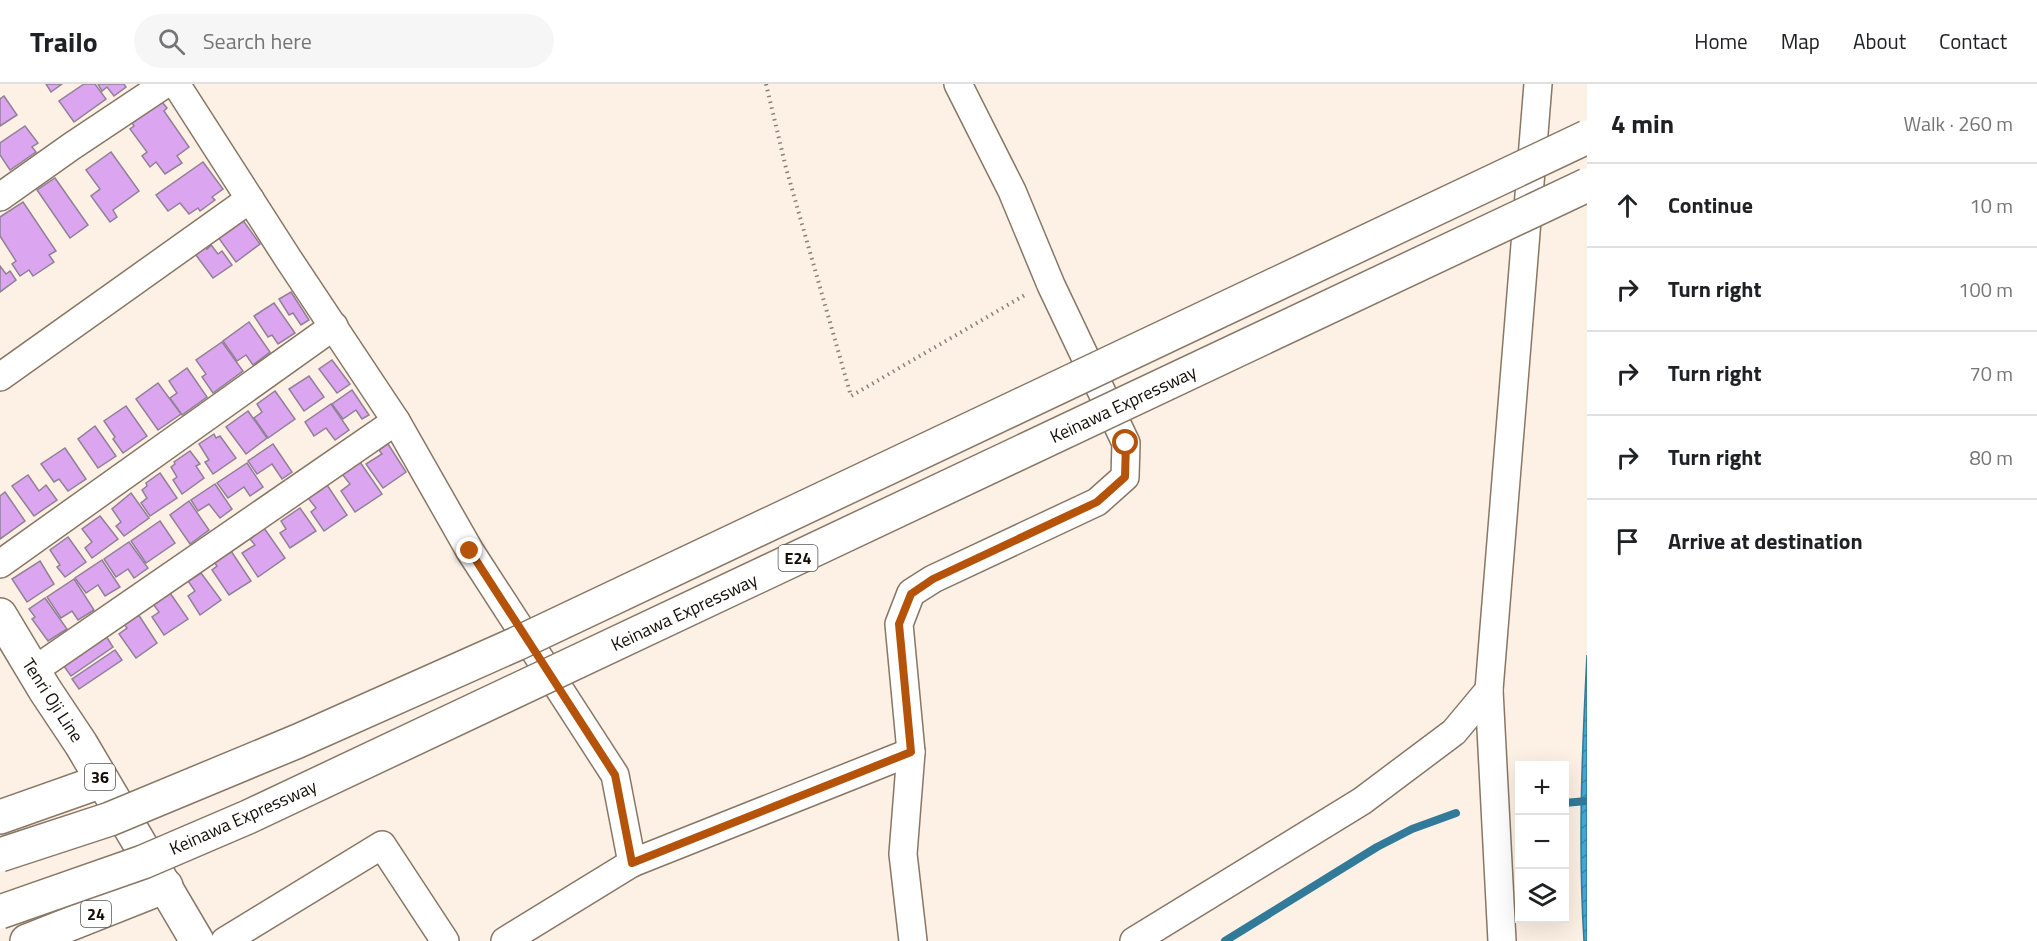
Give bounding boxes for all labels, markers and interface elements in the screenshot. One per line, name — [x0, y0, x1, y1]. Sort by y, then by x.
search box — [134, 14, 554, 68]
text: Trailo — [30, 20, 98, 63]
text: Search here — [203, 24, 312, 58]
icon: search — [155, 25, 188, 58]
text: Home — [1694, 25, 1748, 57]
text: Map — [1781, 25, 1820, 57]
text: About — [1853, 25, 1906, 57]
text: Contact — [1939, 25, 2007, 57]
text: 4 min — [1611, 104, 1674, 143]
text: Walk · 260 m — [1904, 108, 2013, 139]
text: Continue — [1668, 188, 1753, 222]
icon: ahead — [1611, 189, 1644, 222]
text: 10 m — [1969, 190, 2013, 221]
text: Turn right — [1668, 272, 1762, 306]
icon: right — [1611, 273, 1644, 306]
text: 100 m — [1958, 274, 2013, 305]
text: Turn right — [1668, 356, 1762, 390]
icon: right — [1611, 357, 1644, 390]
street label: Keinawa Expressway — [1045, 358, 1201, 450]
text: 70 m — [1969, 358, 2013, 389]
route start — [1112, 429, 1138, 455]
text: Turn right — [1668, 440, 1762, 474]
icon: right — [1611, 441, 1644, 474]
text: 80 m — [1969, 442, 2013, 473]
text: Arrive at destination — [1668, 524, 1863, 558]
icon: arrive — [1611, 525, 1644, 558]
route end — [456, 537, 482, 563]
road number: E24 — [778, 545, 818, 571]
street label: Keinawa Expressway — [606, 566, 762, 658]
street label: Tenri Oji Line — [16, 652, 90, 748]
map controls — [1515, 761, 1569, 923]
button: + — [1515, 761, 1569, 815]
road number: 36 — [85, 764, 115, 790]
street label: Keinawa Expressway — [165, 772, 321, 862]
button: − — [1515, 815, 1569, 869]
button: layers — [1515, 869, 1569, 923]
road number: 24 — [81, 901, 111, 927]

